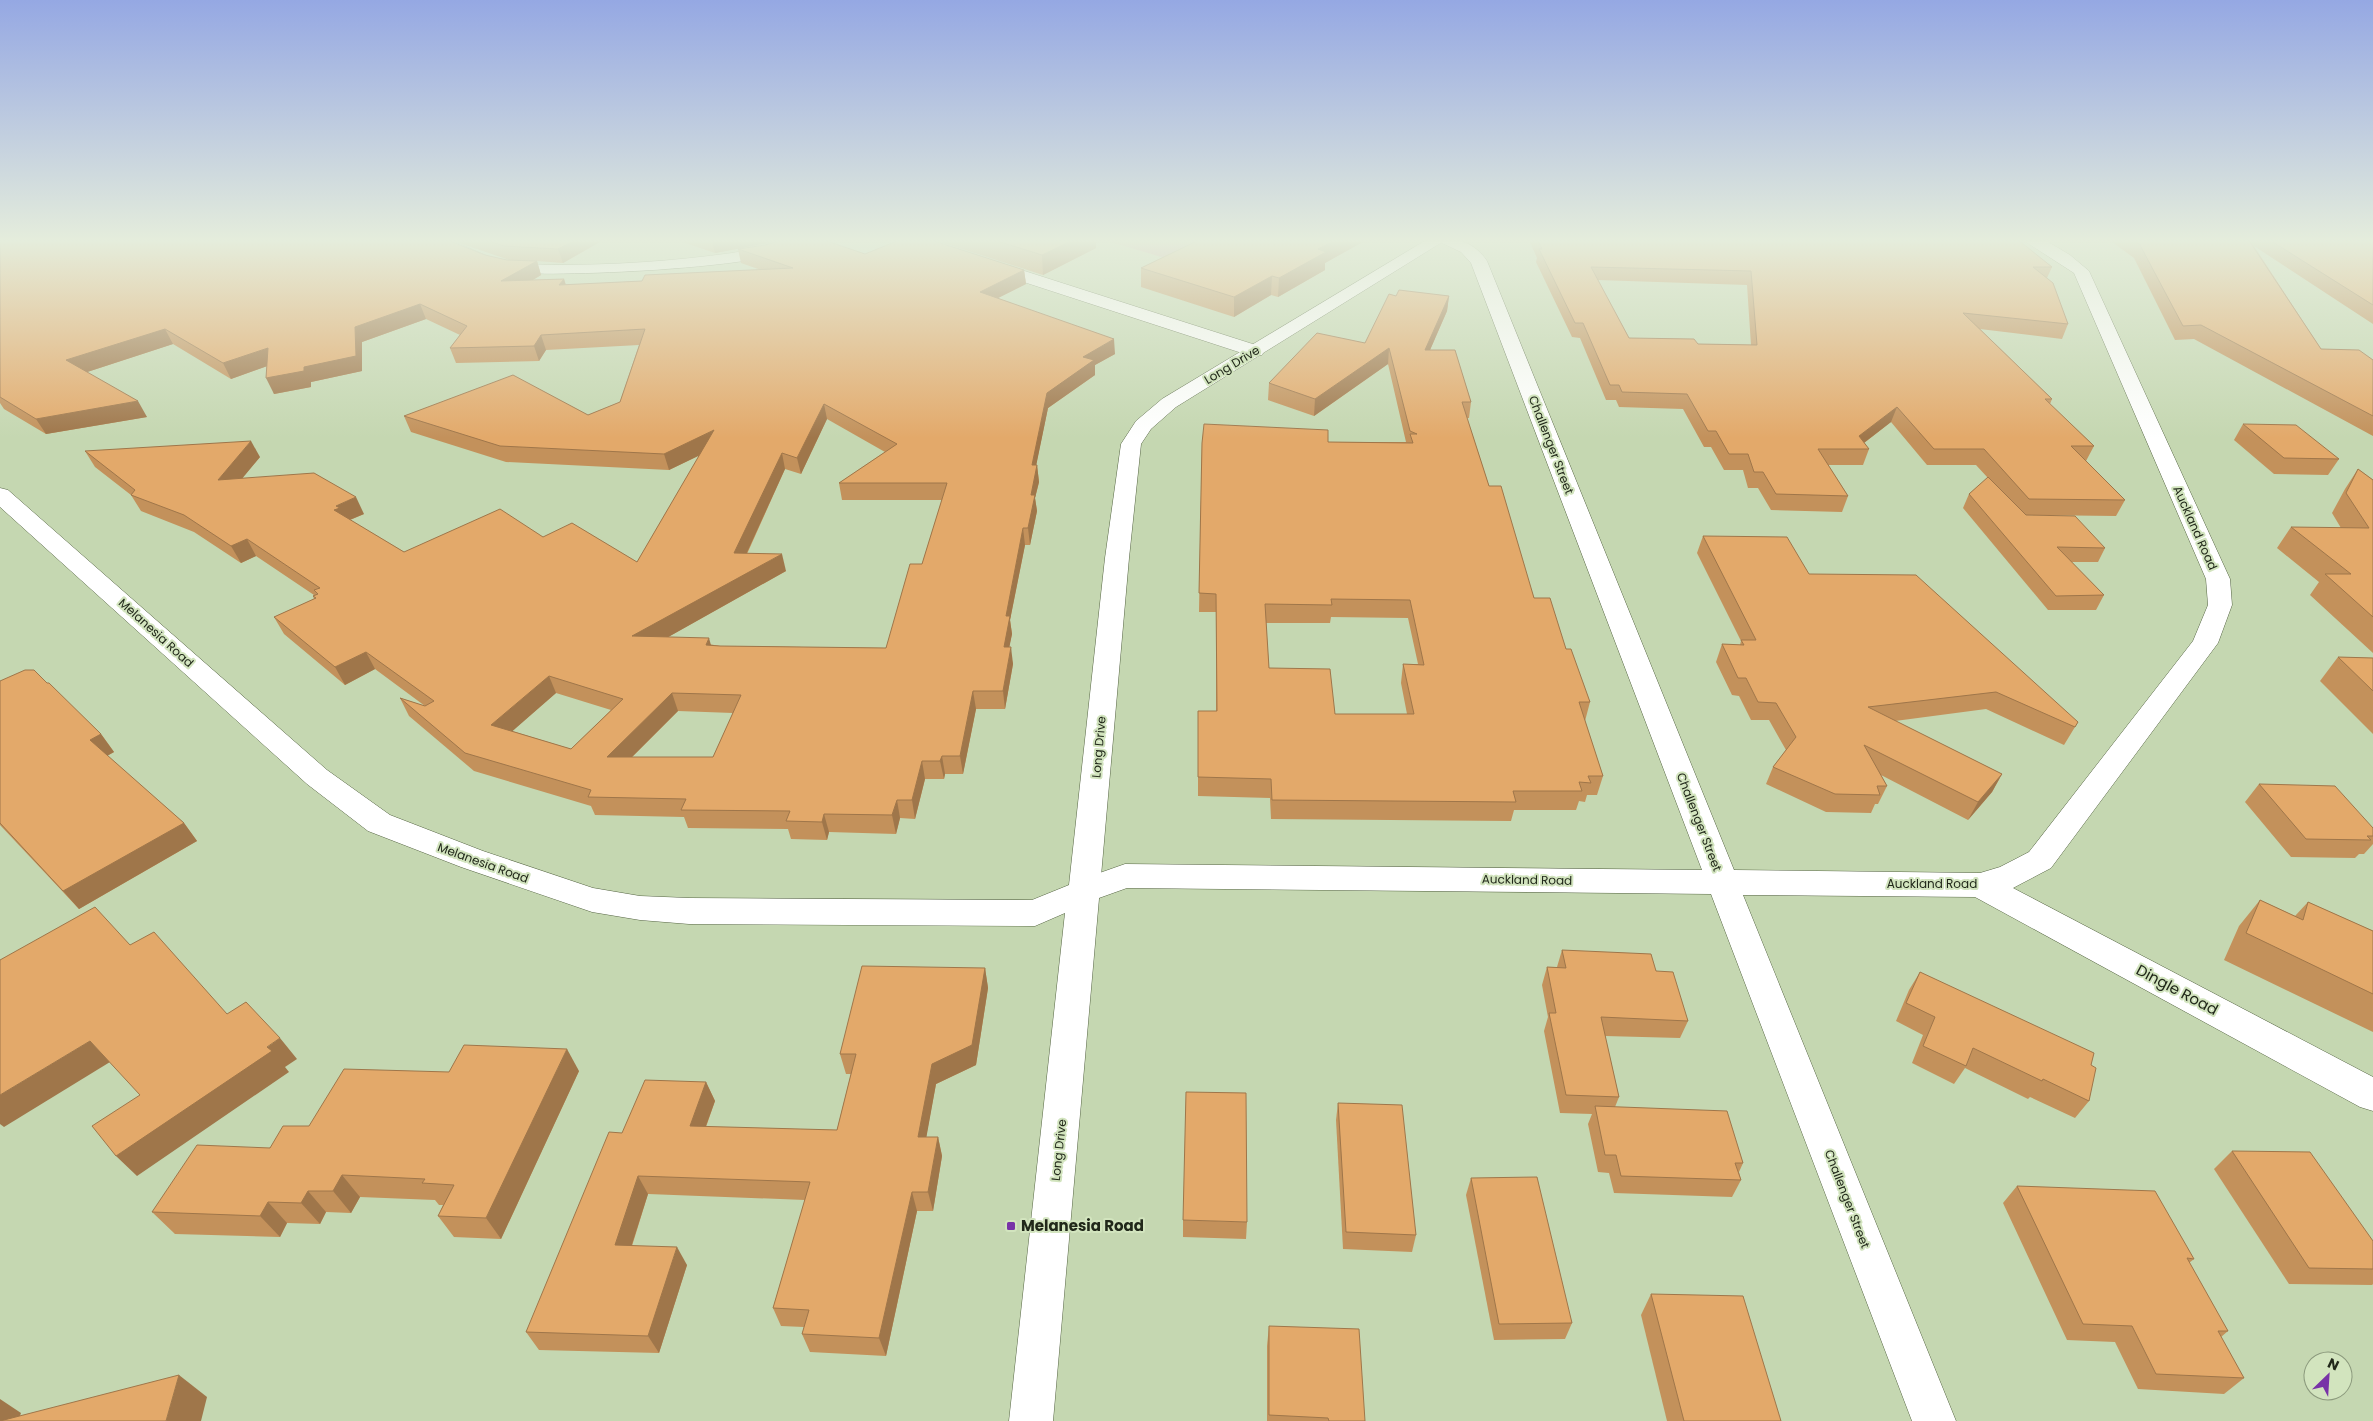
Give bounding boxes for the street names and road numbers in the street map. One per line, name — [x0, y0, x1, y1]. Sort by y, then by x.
street label: Long Drive — [1201, 341, 1263, 388]
street label: Challenger Street — [1525, 393, 1578, 497]
street label: Auckland Road — [2169, 483, 2222, 573]
street label: Melanesia Road — [115, 594, 198, 671]
street label: Long Drive — [1087, 715, 1110, 779]
street label: Challenger Street — [1673, 770, 1726, 874]
street label: Melanesia Road — [435, 838, 531, 887]
street label: Auckland Road — [1482, 870, 1572, 889]
street label: Auckland Road — [1887, 875, 1977, 892]
street label: Dingle Road — [2133, 959, 2222, 1020]
street label: Long Drive — [1047, 1118, 1070, 1182]
street label: Challenger Street — [1821, 1147, 1874, 1251]

